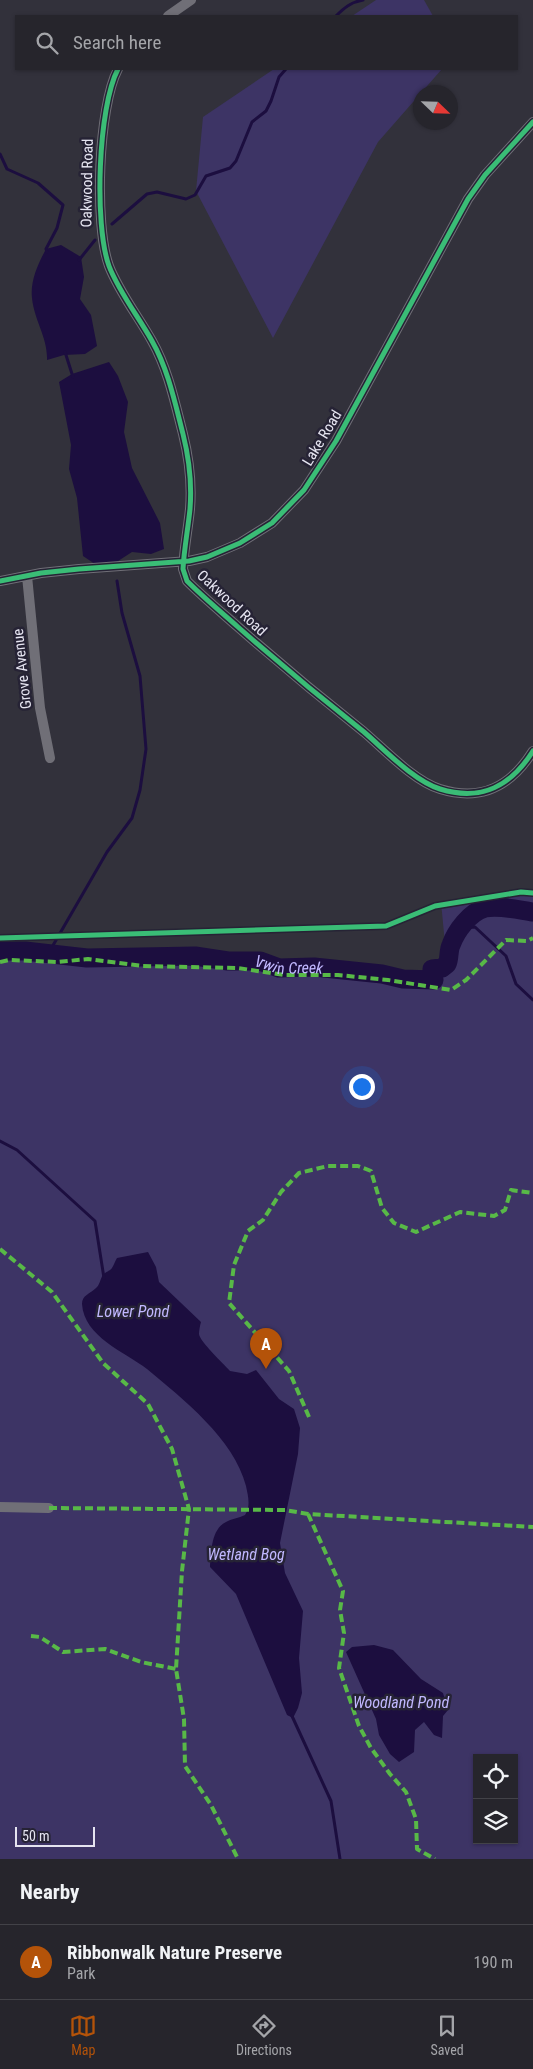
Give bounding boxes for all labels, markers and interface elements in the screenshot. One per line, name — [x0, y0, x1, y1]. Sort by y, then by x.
search box — [15, 15, 518, 70]
icon: search — [33, 29, 61, 57]
text: Search here — [73, 31, 161, 54]
north arrow — [413, 85, 458, 130]
street label: Oakwood Road — [77, 138, 97, 228]
street label: Lake Road — [298, 407, 346, 469]
street label: Oakwood Road — [193, 566, 271, 640]
street label: Grove Avenue — [9, 628, 35, 710]
water label: Irwin Creek — [256, 952, 325, 978]
your location — [349, 1074, 375, 1100]
water label: Lower Pond — [97, 1302, 170, 1321]
pin: A — [250, 1328, 282, 1369]
water label: Wetland Bog — [207, 1545, 285, 1564]
water label: Woodland Pond — [353, 1693, 449, 1712]
map controls — [473, 1754, 518, 1844]
button: locate — [473, 1754, 518, 1799]
button: layers — [473, 1799, 518, 1844]
scale bar — [15, 1824, 95, 1847]
text: 50 m — [22, 1828, 50, 1844]
text: Nearby — [20, 1880, 79, 1904]
text: Ribbonwalk Nature Preserve — [67, 1941, 282, 1964]
text: A — [31, 1953, 41, 1972]
text: 190 m — [474, 1953, 513, 1972]
text: Park — [67, 1964, 96, 1983]
tab: Map — [69, 2012, 97, 2058]
tab: Directions — [236, 2012, 292, 2058]
tab: Saved — [430, 2012, 464, 2058]

